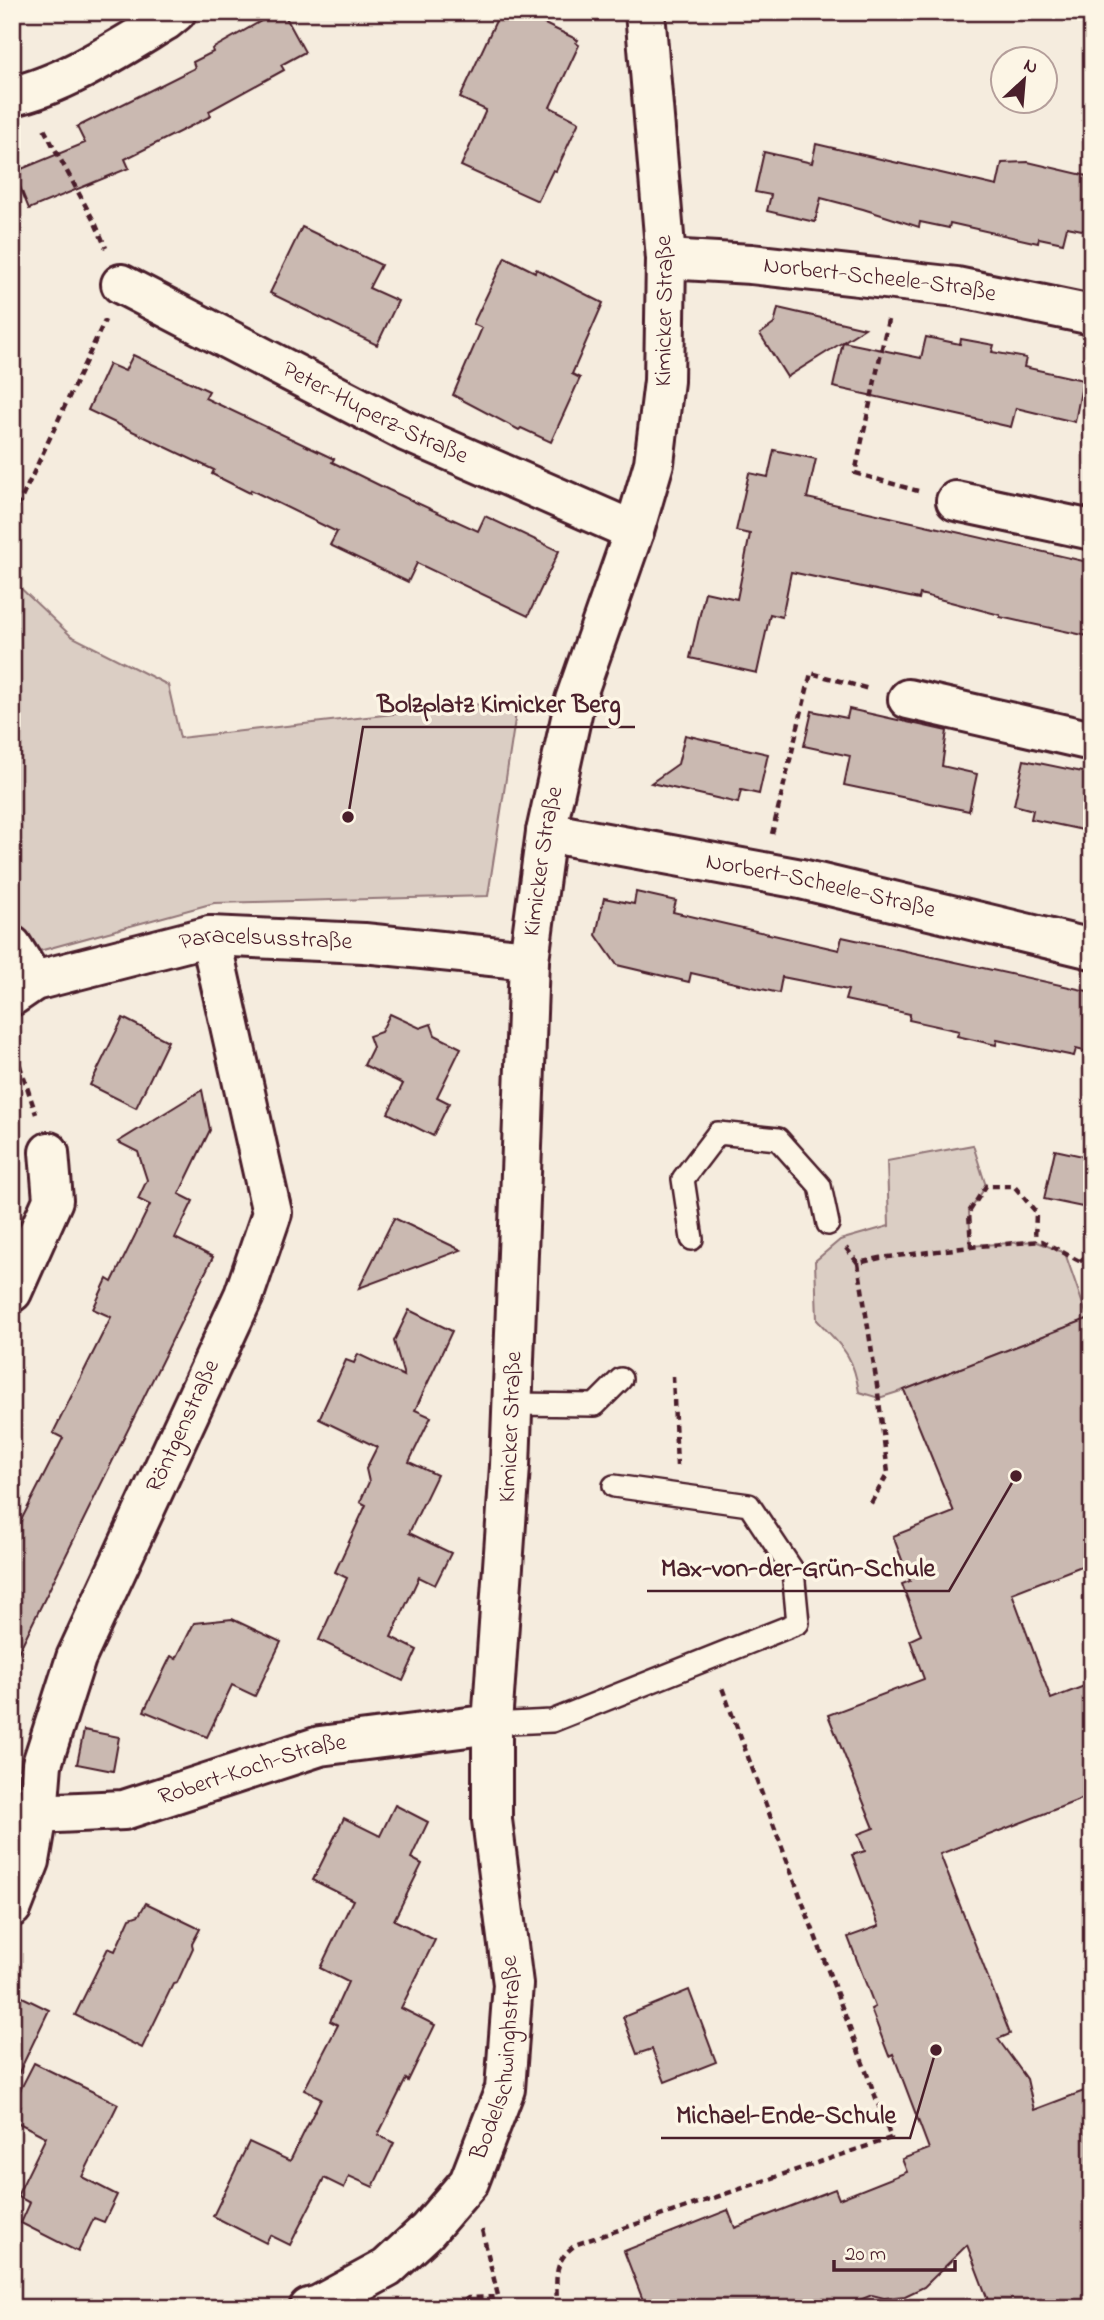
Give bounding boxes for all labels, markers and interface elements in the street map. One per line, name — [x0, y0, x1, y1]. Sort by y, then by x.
north arrow — [988, 46, 1058, 116]
text: N — [1019, 52, 1042, 82]
street label: Kimicker Straße — [646, 234, 684, 387]
street label: Norbert-Scheele-Straße — [762, 248, 1000, 312]
street label: Peter-Huperz-Straße — [276, 353, 474, 474]
callout: Bolzplatz Kimicker Berg — [363, 680, 635, 727]
text: Bolzplatz Kimicker Berg — [376, 687, 621, 726]
street label: Kimicker Straße — [515, 783, 573, 939]
street label: Norbert-Scheele-Straße — [703, 844, 939, 928]
street label: Paracelsusstraße — [176, 918, 353, 961]
street label: Kimicker Straße — [490, 1350, 532, 1504]
street label: Röntgenstraße — [137, 1354, 229, 1498]
callout: Max-von-der-Grün-Schule — [647, 1544, 949, 1591]
text: Max-von-der-Grün-Schule — [661, 1551, 937, 1589]
street label: Robert-Koch-Straße — [154, 1725, 349, 1815]
street label: Bodelschwinghstraße — [461, 1953, 531, 2166]
callout: Michael-Ende-Schule — [661, 2091, 910, 2138]
text: Michael-Ende-Schule — [676, 2098, 897, 2136]
scale bar — [834, 2229, 955, 2273]
text: 20 m — [845, 2240, 886, 2270]

